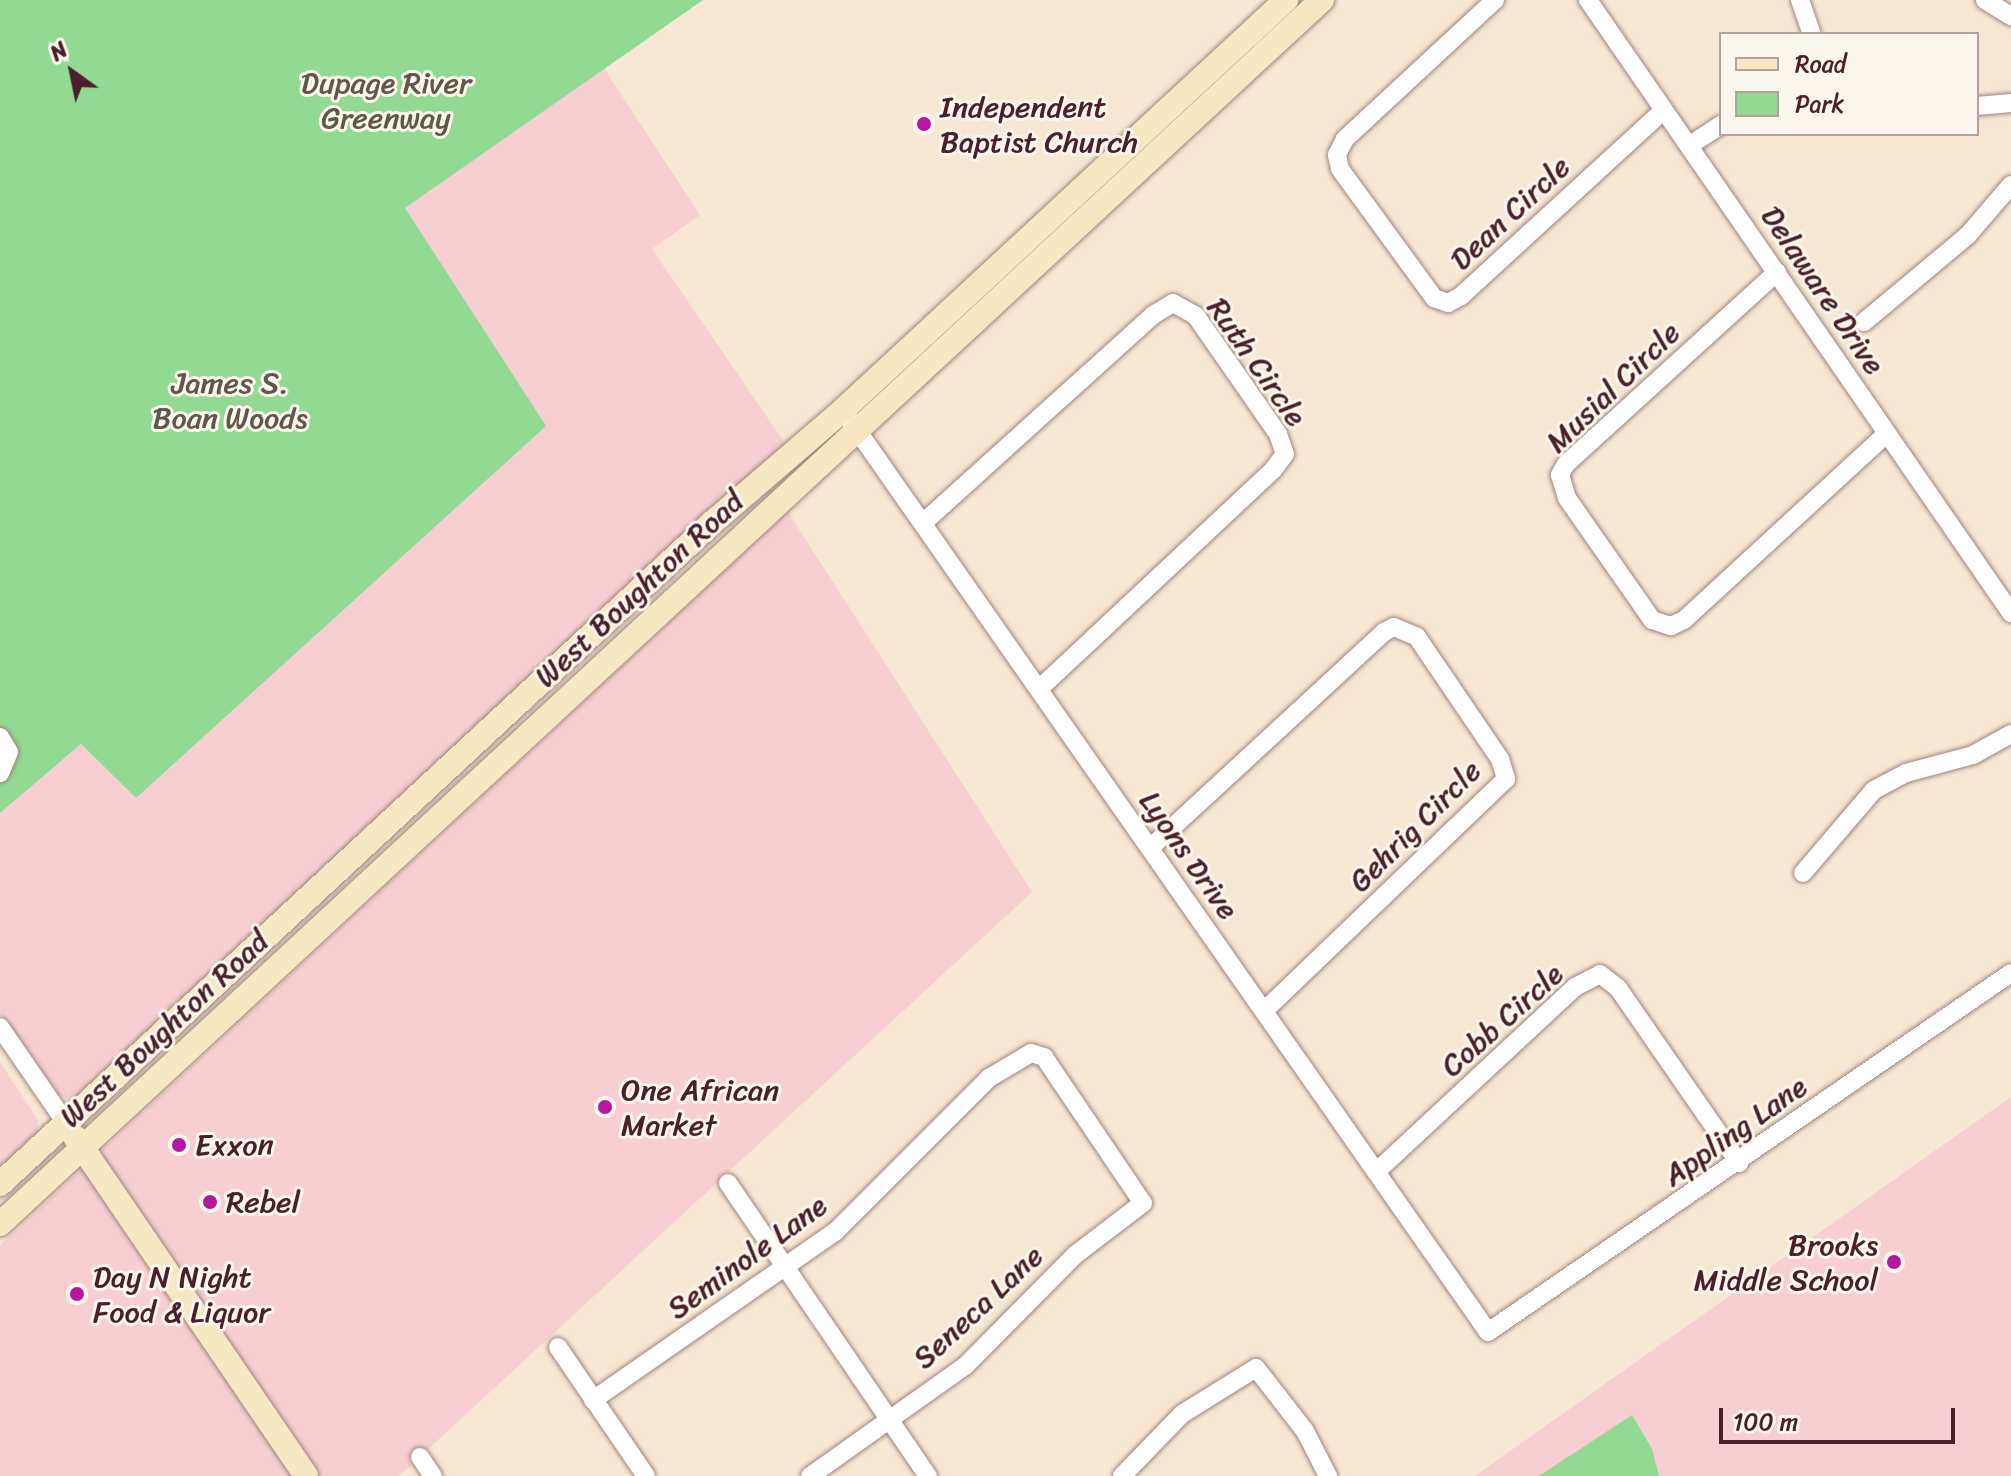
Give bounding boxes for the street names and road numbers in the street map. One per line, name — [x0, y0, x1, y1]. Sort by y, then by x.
street label: Dean Circle — [1443, 148, 1577, 278]
street label: Delaware Drive — [1753, 199, 1893, 381]
street label: Ruth Circle — [1199, 291, 1315, 433]
street label: Musial Circle — [1539, 314, 1687, 460]
street label: West Boughton Road — [528, 484, 750, 694]
street label: Gehrig Circle — [1342, 753, 1488, 899]
street label: Lyons Drive — [1132, 784, 1246, 926]
street label: West Boughton Road — [53, 924, 275, 1134]
street label: Cobb Circle — [1433, 956, 1571, 1084]
street label: Appling Lane — [1656, 1068, 1814, 1194]
street label: Seminole Lane — [660, 1187, 834, 1327]
street label: Seneca Lane — [906, 1238, 1050, 1376]

